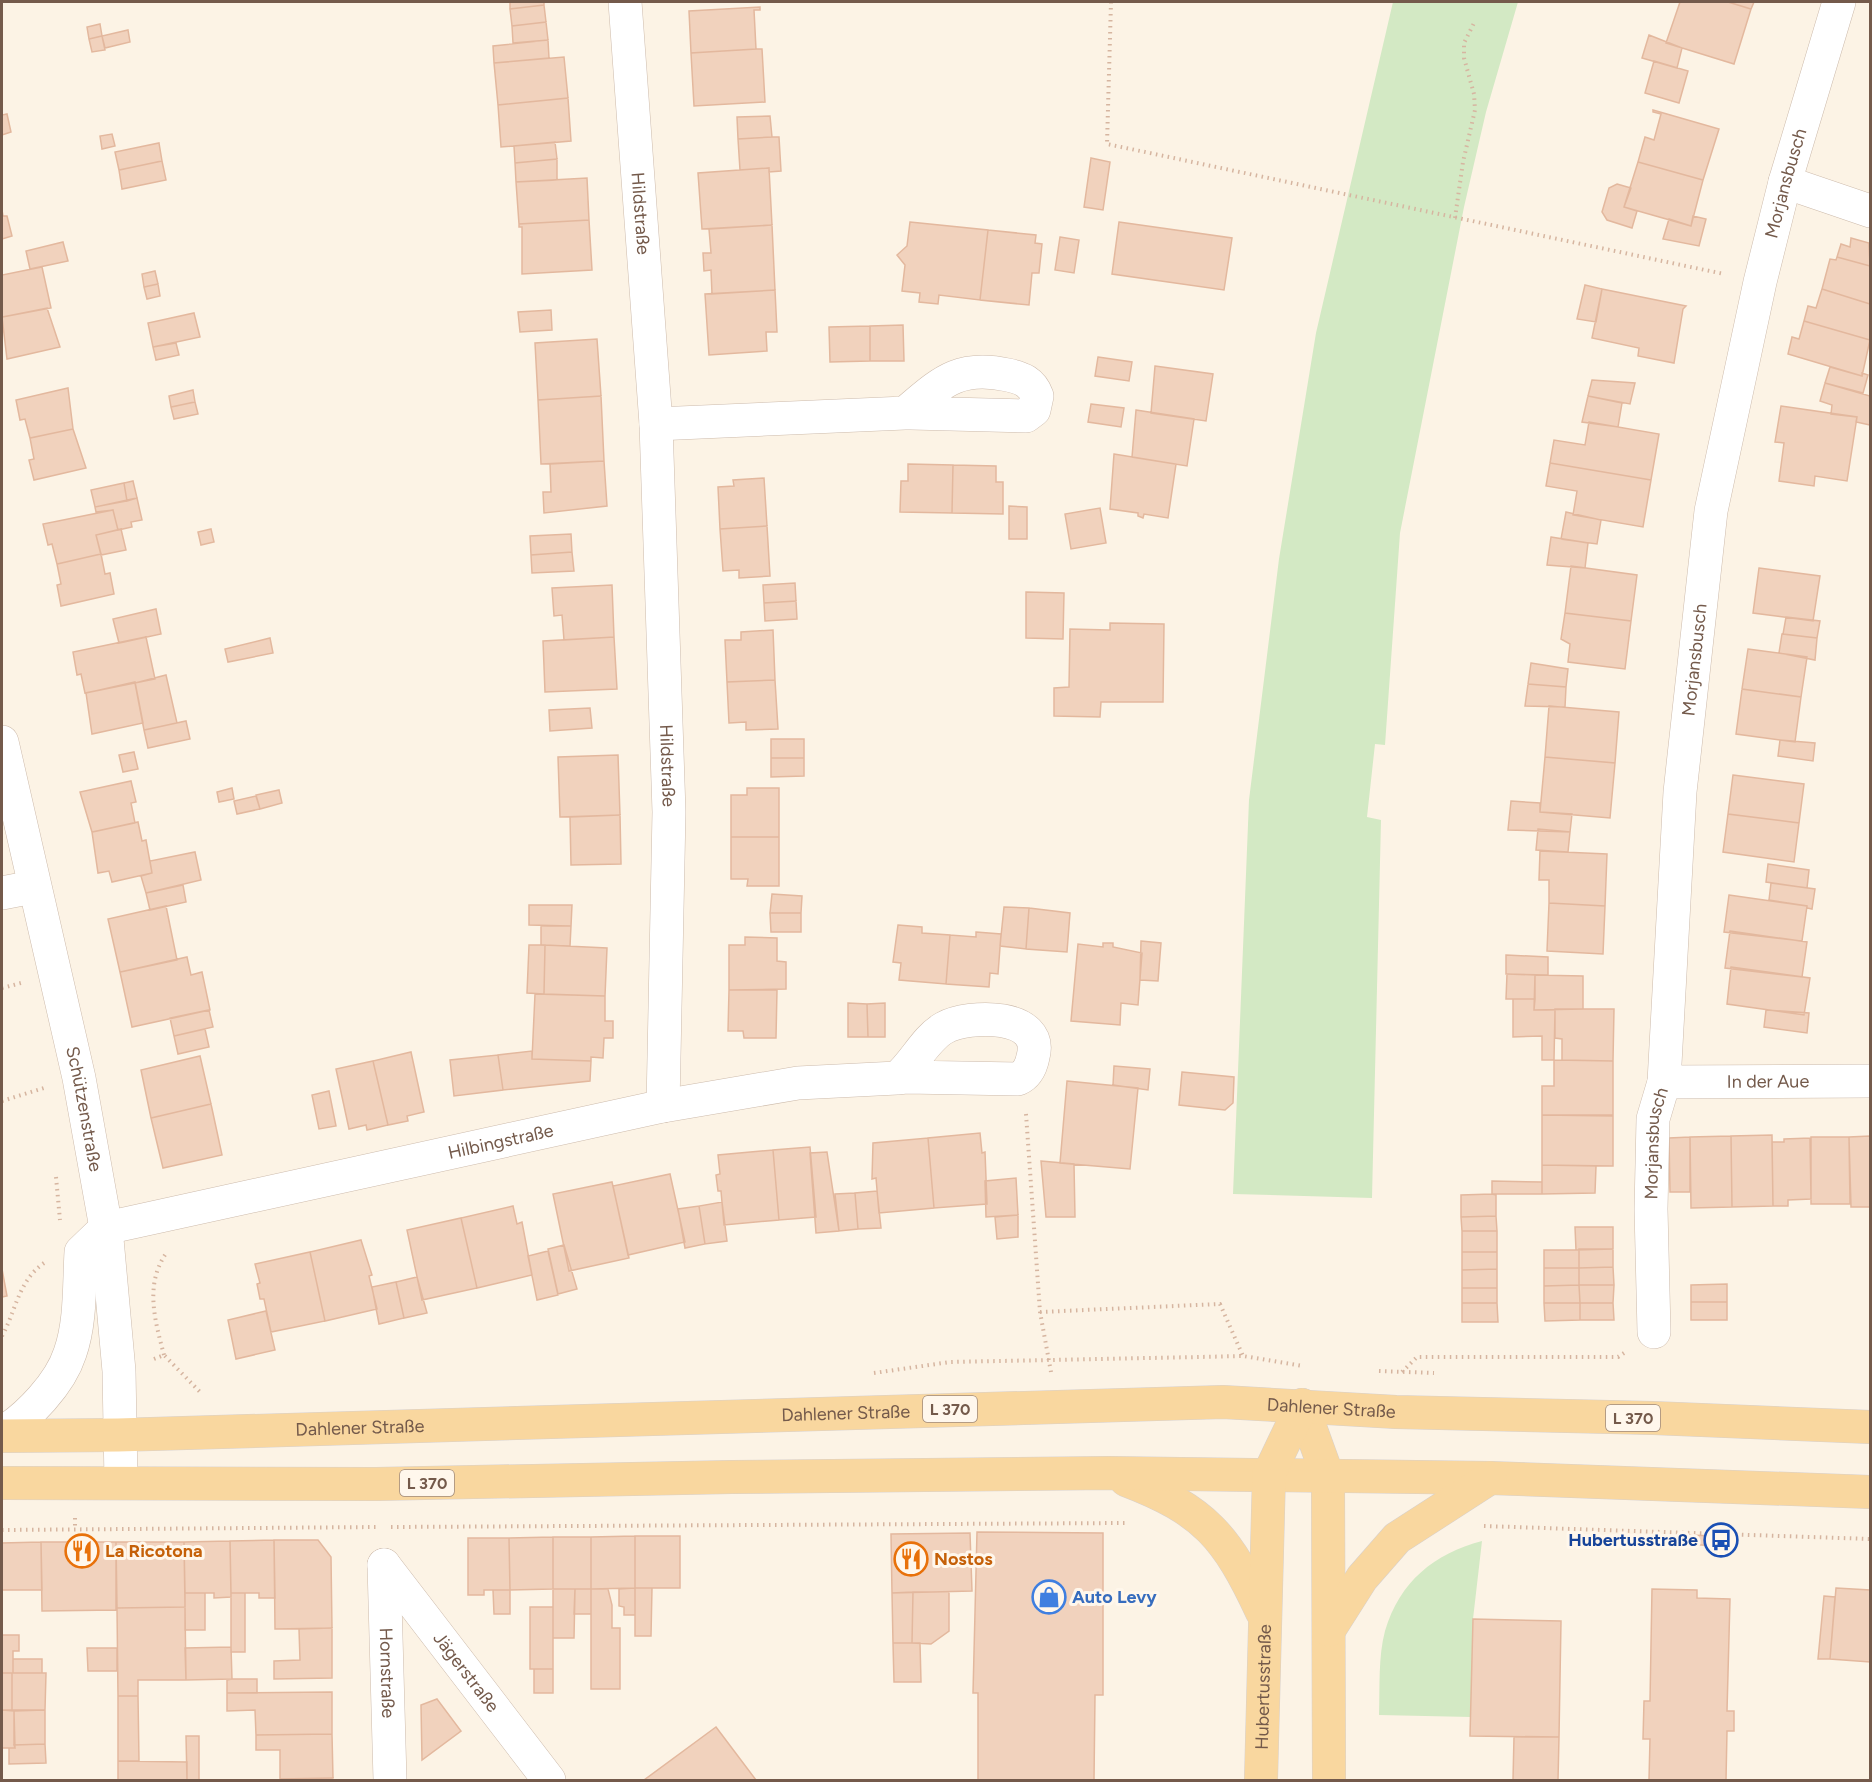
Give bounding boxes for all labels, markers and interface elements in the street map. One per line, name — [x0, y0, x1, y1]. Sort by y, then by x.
street label: Morjansbusch — [1760, 126, 1811, 241]
street label: Hildstraße — [627, 171, 655, 256]
street label: Morjansbusch — [1677, 603, 1712, 717]
street label: Hildstraße — [655, 724, 680, 808]
street label: Schützenstraße — [61, 1044, 107, 1173]
street label: In der Aue — [1727, 1070, 1809, 1093]
street label: Morjansbusch — [1640, 1085, 1673, 1200]
street label: Hilbingstraße — [446, 1119, 556, 1164]
street label: Dahlener Straße — [1266, 1394, 1397, 1423]
road number: L 370 — [923, 1396, 977, 1422]
street label: Dahlener Straße — [781, 1400, 911, 1426]
road number: L 370 — [1606, 1405, 1660, 1431]
street label: Dahlener Straße — [295, 1415, 425, 1441]
road number: L 370 — [400, 1470, 454, 1496]
bus stop icon: Hubertusstraße — [1703, 1522, 1739, 1558]
place label: Hubertusstraße — [1568, 1529, 1698, 1551]
restaurant icon: La Ricotona — [64, 1533, 100, 1569]
place label: La Ricotona — [105, 1540, 203, 1562]
restaurant icon: Nostos — [893, 1541, 929, 1577]
place label: Nostos — [934, 1548, 993, 1570]
shop icon: Auto Levy — [1031, 1579, 1067, 1615]
place label: Auto Levy — [1072, 1586, 1157, 1608]
street label: Hubertusstraße — [1251, 1624, 1276, 1750]
street label: Hornstraße — [375, 1627, 399, 1719]
street label: Jägerstraße — [428, 1628, 504, 1717]

